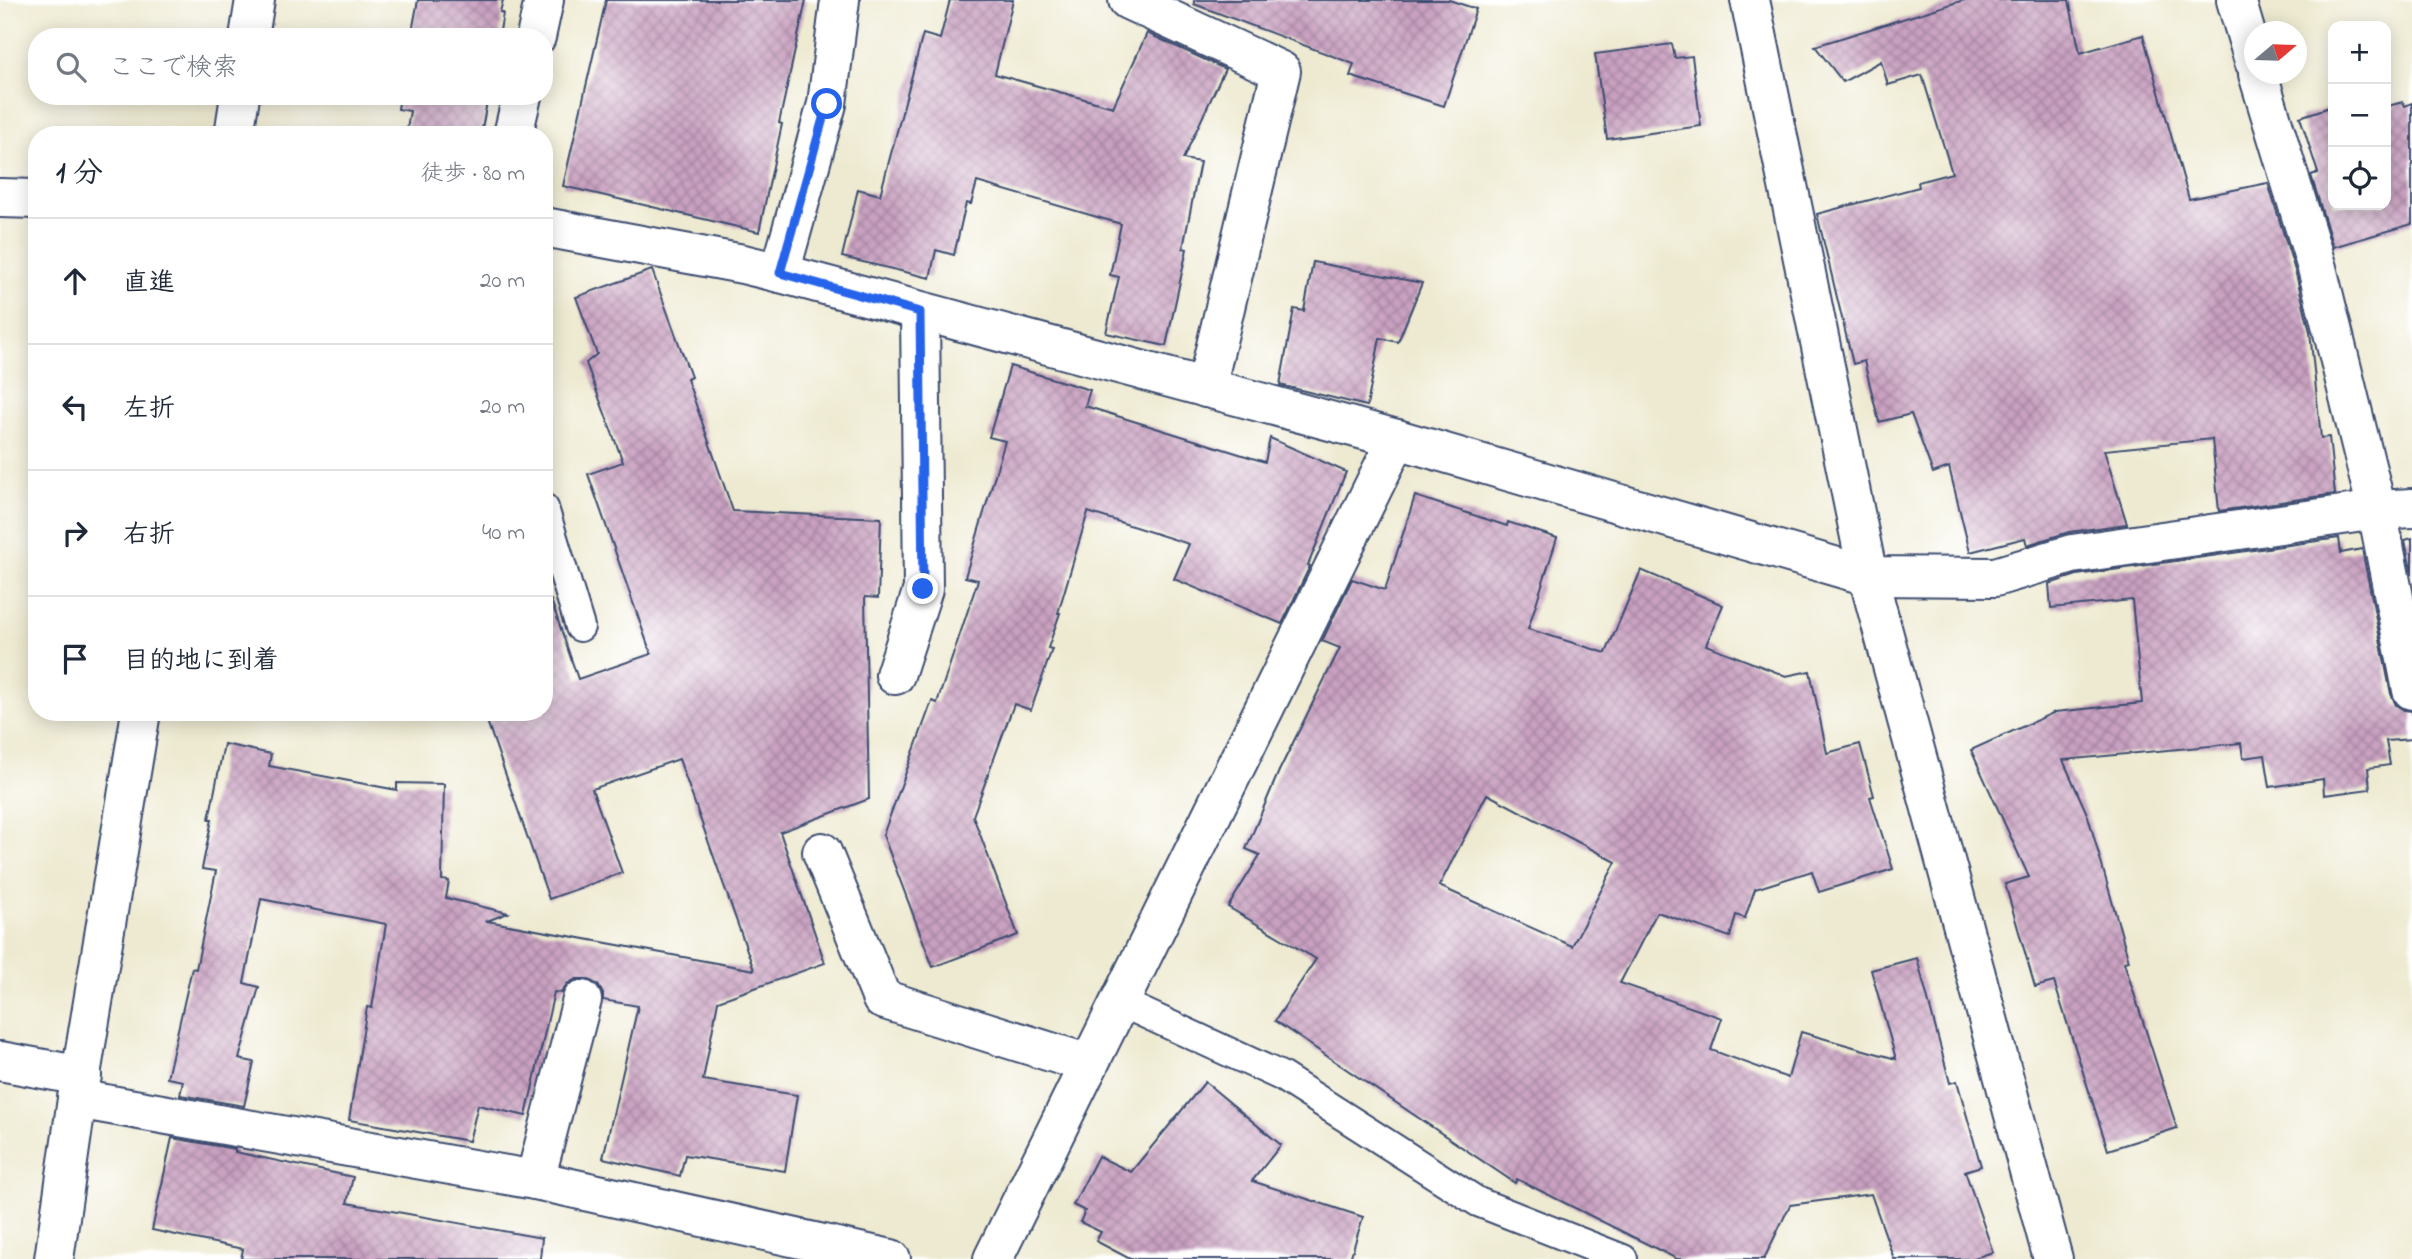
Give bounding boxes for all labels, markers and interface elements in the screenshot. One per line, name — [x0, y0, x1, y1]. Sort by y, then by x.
north arrow — [2244, 21, 2307, 84]
map controls — [2328, 21, 2391, 210]
button: + — [2328, 21, 2391, 84]
search box — [28, 28, 553, 105]
icon: search — [52, 48, 90, 86]
text: ここで検索 — [108, 50, 238, 88]
button: − — [2328, 84, 2391, 147]
route start — [811, 88, 842, 119]
button: locate — [2328, 147, 2391, 210]
text: 1 分 — [56, 153, 103, 197]
text: 徒歩 · 80 m — [420, 158, 525, 191]
icon: ahead — [56, 262, 94, 300]
text: 直進 — [123, 265, 175, 303]
text: 20 m — [480, 265, 525, 298]
icon: left — [56, 388, 94, 426]
text: 左折 — [123, 391, 175, 429]
text: 20 m — [480, 391, 525, 424]
icon: right — [56, 514, 94, 552]
text: 右折 — [123, 517, 175, 555]
text: 40 m — [482, 517, 525, 550]
route end — [907, 573, 938, 604]
icon: arrive — [56, 640, 94, 678]
text: 目的地に到着 — [123, 643, 279, 681]

